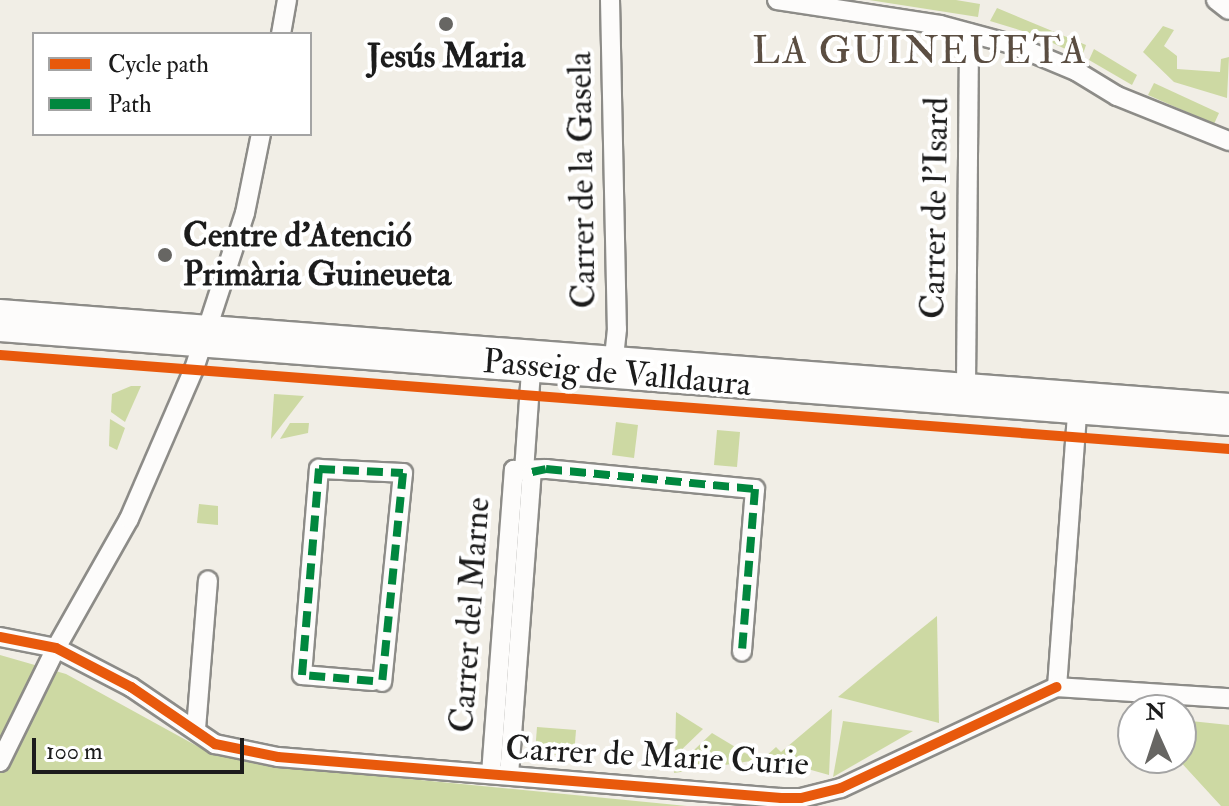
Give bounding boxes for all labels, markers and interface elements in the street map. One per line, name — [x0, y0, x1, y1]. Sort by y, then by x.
marker: Jesús Maria — [437, 15, 455, 33]
district label: LA GUINEUETA — [752, 29, 1088, 75]
legend — [32, 32, 312, 136]
place label: Jesús Maria — [367, 37, 525, 77]
text: Cycle path — [108, 49, 209, 80]
street label: Carrer de la Gasela — [559, 51, 605, 309]
text: Path — [108, 89, 152, 120]
street label: Carrer de l'Isard — [913, 97, 957, 319]
place label: Centre d'Atenció Primària Guineueta — [183, 215, 451, 294]
marker: Centre d'Atenció Primària Guineueta — [154, 244, 176, 266]
street label: Passeig de Valldaura — [481, 341, 753, 405]
street label: Carrer del Marne — [441, 496, 499, 734]
north arrow — [1117, 694, 1197, 774]
text: N — [1145, 698, 1166, 727]
scale bar — [36, 722, 248, 772]
street label: Carrer de Marie Curie — [504, 728, 810, 784]
text: 100 m — [46, 736, 103, 767]

